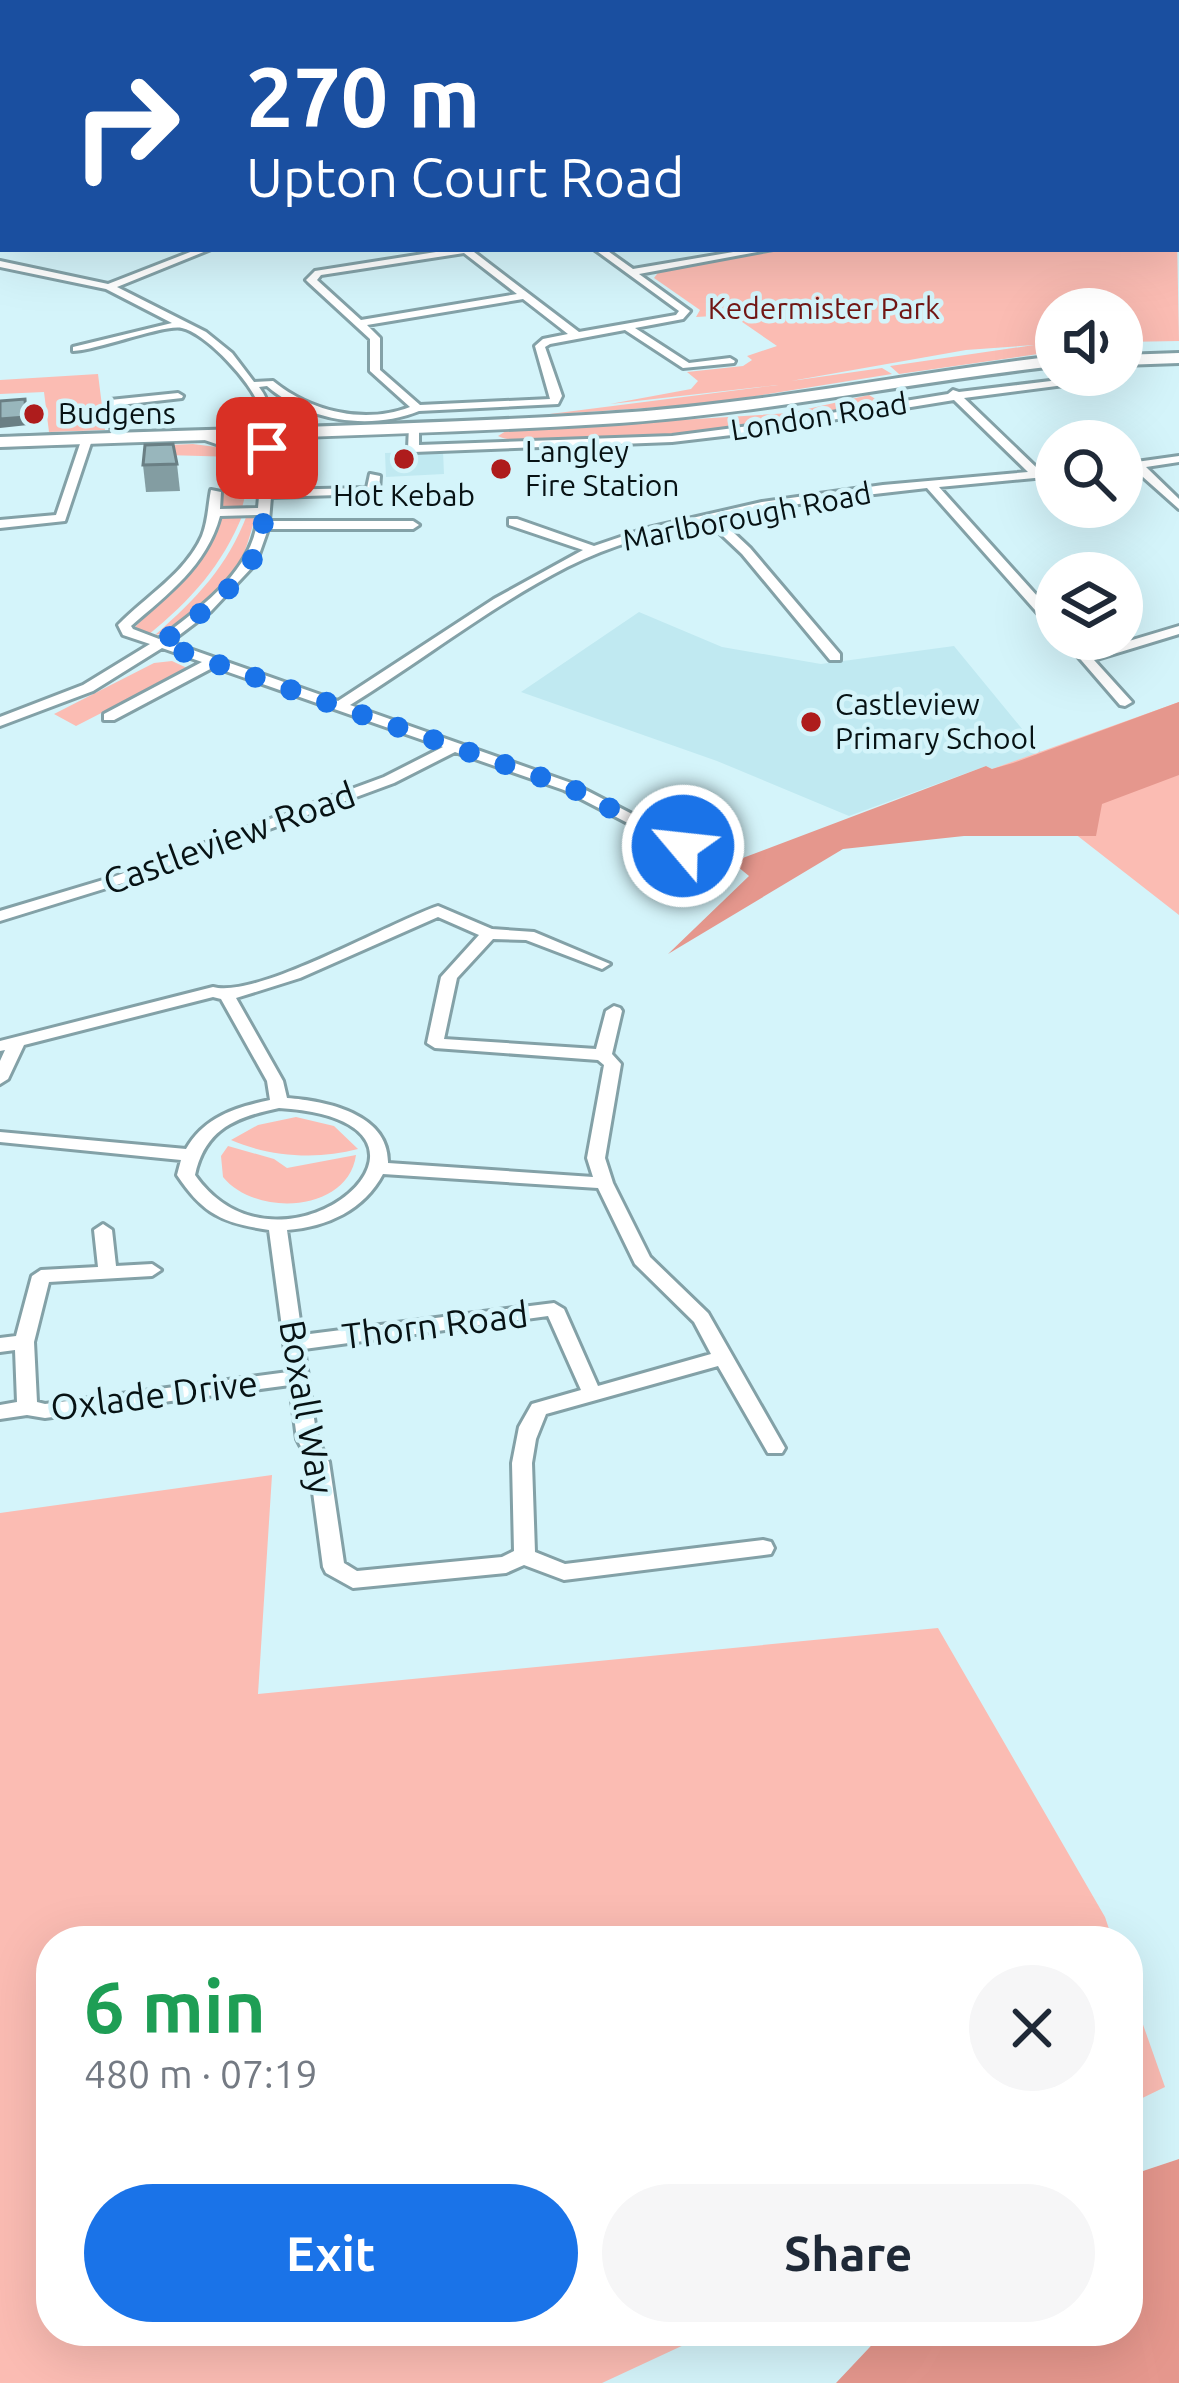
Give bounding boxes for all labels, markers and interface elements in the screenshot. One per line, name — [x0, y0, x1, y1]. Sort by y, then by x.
icon: right — [48, 48, 204, 204]
text: 270 m — [246, 49, 480, 143]
text: Upton Court Road — [246, 147, 684, 207]
map controls — [1035, 288, 1143, 660]
button: sound — [1035, 288, 1143, 396]
park label: Kedermister Park — [708, 291, 940, 325]
street label: London Road — [728, 385, 910, 447]
place label: Budgens — [58, 396, 176, 430]
pin — [216, 397, 318, 499]
marker: Budgens — [21, 401, 47, 427]
icon: arrive — [234, 415, 300, 481]
button: search — [1035, 420, 1143, 528]
place label: Langley Fire Station — [525, 434, 679, 502]
marker: Hot Kebab — [391, 446, 417, 472]
marker: Langley Fire Station — [488, 456, 514, 482]
street label: Marlborough Road — [620, 475, 874, 557]
place label: Hot Kebab — [333, 478, 475, 512]
button: layers — [1035, 552, 1143, 660]
place label: Castleview Primary School — [835, 687, 1036, 755]
marker: Castleview Primary School — [798, 709, 824, 735]
street label: Castleview Road — [97, 773, 360, 902]
position arrow — [620, 783, 746, 909]
street label: Thorn Road — [340, 1293, 530, 1356]
street label: Boxall Way — [272, 1317, 343, 1497]
street label: Oxlade Drive — [48, 1361, 260, 1428]
button: close — [969, 1965, 1095, 2091]
text: 6 min — [84, 1966, 266, 2047]
text: 480 m · 07:19 — [84, 2052, 318, 2095]
button: Exit — [84, 2184, 578, 2322]
button: Share — [602, 2184, 1095, 2322]

